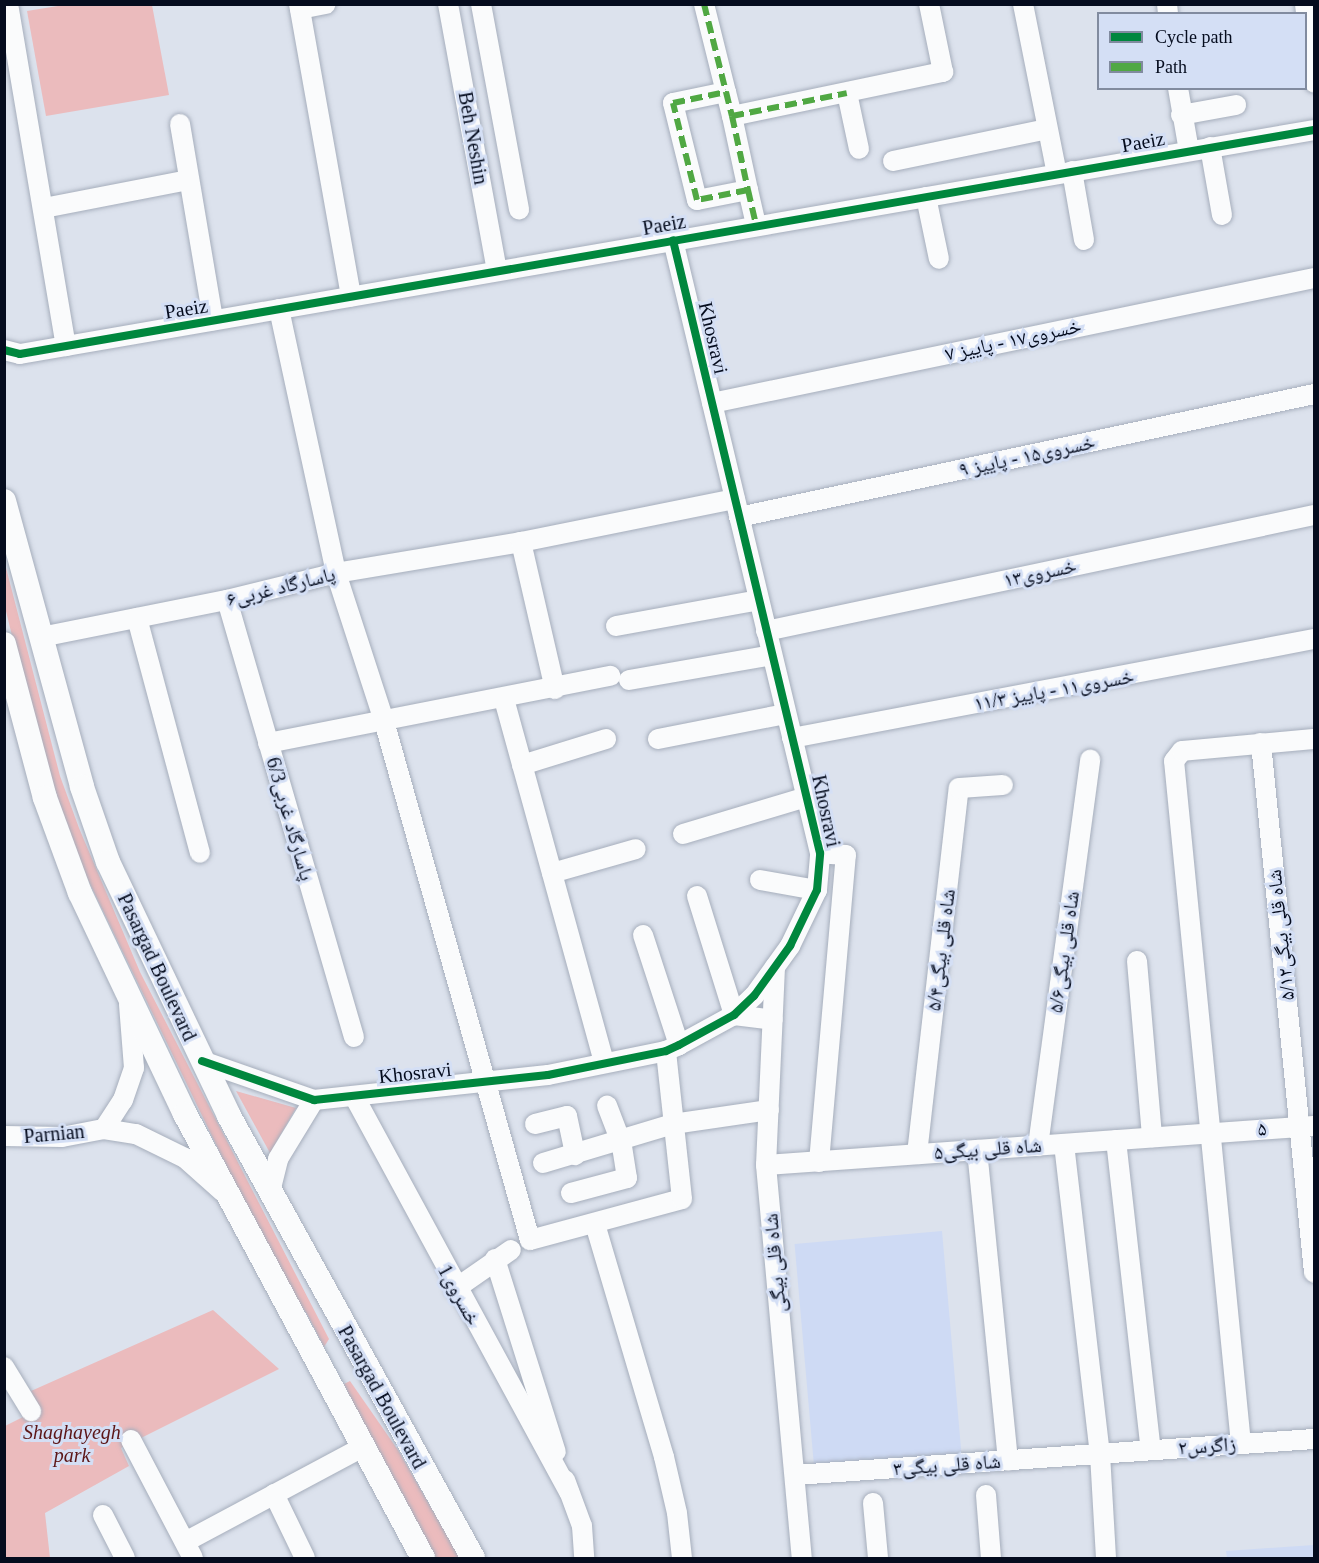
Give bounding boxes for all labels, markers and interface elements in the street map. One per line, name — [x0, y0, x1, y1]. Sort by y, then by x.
legend — [1097, 12, 1307, 90]
text: Cycle path — [1155, 27, 1232, 47]
text: Path — [1155, 57, 1187, 77]
street label: Beh Neshin — [453, 90, 493, 186]
street label: Paeiz — [1120, 126, 1166, 158]
street label: Paeiz — [641, 209, 687, 241]
street label: Paeiz — [163, 294, 209, 324]
street label: Khosravi — [693, 300, 733, 376]
street label: خسروى۱۷ - پاییز ۷ — [943, 314, 1083, 366]
street label: خسروى۱۵ - پاییز ۹ — [957, 430, 1097, 482]
street label: خسروى۱۳ — [1001, 554, 1079, 592]
street label: پاسارگاد غربی۶ — [224, 562, 338, 612]
street label: خسروى۱۱ - پاییز ۱۱/۳ — [972, 664, 1136, 716]
street label: پاسارگاد غربی6/3 — [261, 754, 319, 884]
street label: Khosravi — [807, 773, 845, 849]
street label: شاه قلی بیگی۵/۱۲ — [1262, 868, 1300, 1002]
street label: شاه قلی بیگی۵/۴ — [922, 888, 960, 1012]
street label: Pasargad Boulevard — [112, 889, 202, 1045]
street label: شاه قلی بیگی۵/۶ — [1044, 890, 1084, 1014]
street label: Khosravi — [377, 1057, 453, 1089]
street label: ۵ — [1257, 1117, 1267, 1141]
street label: Parnian — [23, 1119, 85, 1149]
street label: شاه قلی بیگی۵ — [933, 1133, 1043, 1165]
street label: شاه قلی بیگی — [759, 1213, 791, 1313]
street label: خسروى1 — [433, 1260, 485, 1330]
street label: Pasargad Boulevard — [333, 1321, 431, 1473]
park label: Shaghayegh park — [23, 1421, 121, 1468]
street label: زاگرس۲ — [1177, 1432, 1237, 1460]
street label: شاه قلی بیگی۳ — [892, 1449, 1002, 1481]

